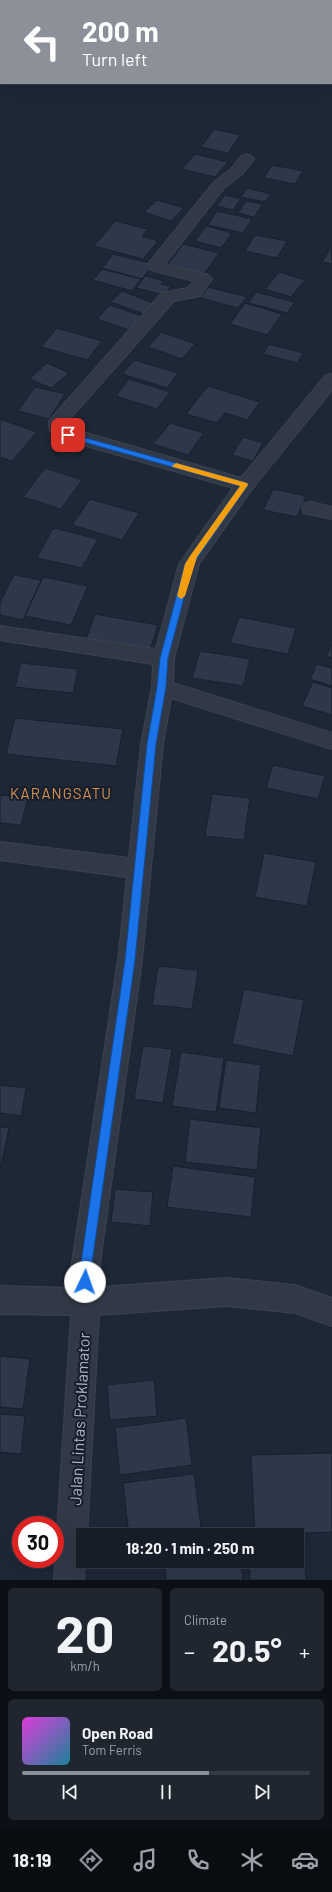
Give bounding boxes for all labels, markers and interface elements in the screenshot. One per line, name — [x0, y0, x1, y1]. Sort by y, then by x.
text: 200 m — [82, 14, 159, 48]
icon: left — [16, 16, 68, 68]
text: Turn left — [82, 48, 148, 70]
pin — [51, 418, 85, 452]
icon: arrive — [57, 424, 79, 446]
district label: KARANGSATU — [10, 784, 112, 802]
position arrow — [64, 1261, 106, 1303]
street label: Jalan Lintas Proklamator — [65, 1332, 93, 1506]
speed limit sign: 30 — [12, 1516, 64, 1568]
text: 18:20 · 1 min · 250 m — [126, 1539, 254, 1557]
text: 20 — [56, 1601, 114, 1663]
text: Climate — [184, 1612, 227, 1628]
text: 20.5° — [212, 1632, 282, 1668]
text: − — [184, 1638, 195, 1664]
text: + — [299, 1638, 310, 1664]
text: km/h — [70, 1658, 100, 1674]
text: Open Road — [82, 1724, 153, 1742]
text: Tom Ferris — [82, 1742, 142, 1758]
icon: previous — [59, 1781, 81, 1803]
icon: pause — [155, 1781, 177, 1803]
icon: next — [251, 1781, 273, 1803]
icon: directions — [77, 1846, 105, 1874]
icon: music — [131, 1846, 159, 1874]
icon: phone — [184, 1846, 212, 1874]
icon: climate — [238, 1846, 266, 1874]
icon: car — [291, 1846, 319, 1874]
text: 18:19 — [13, 1849, 51, 1871]

